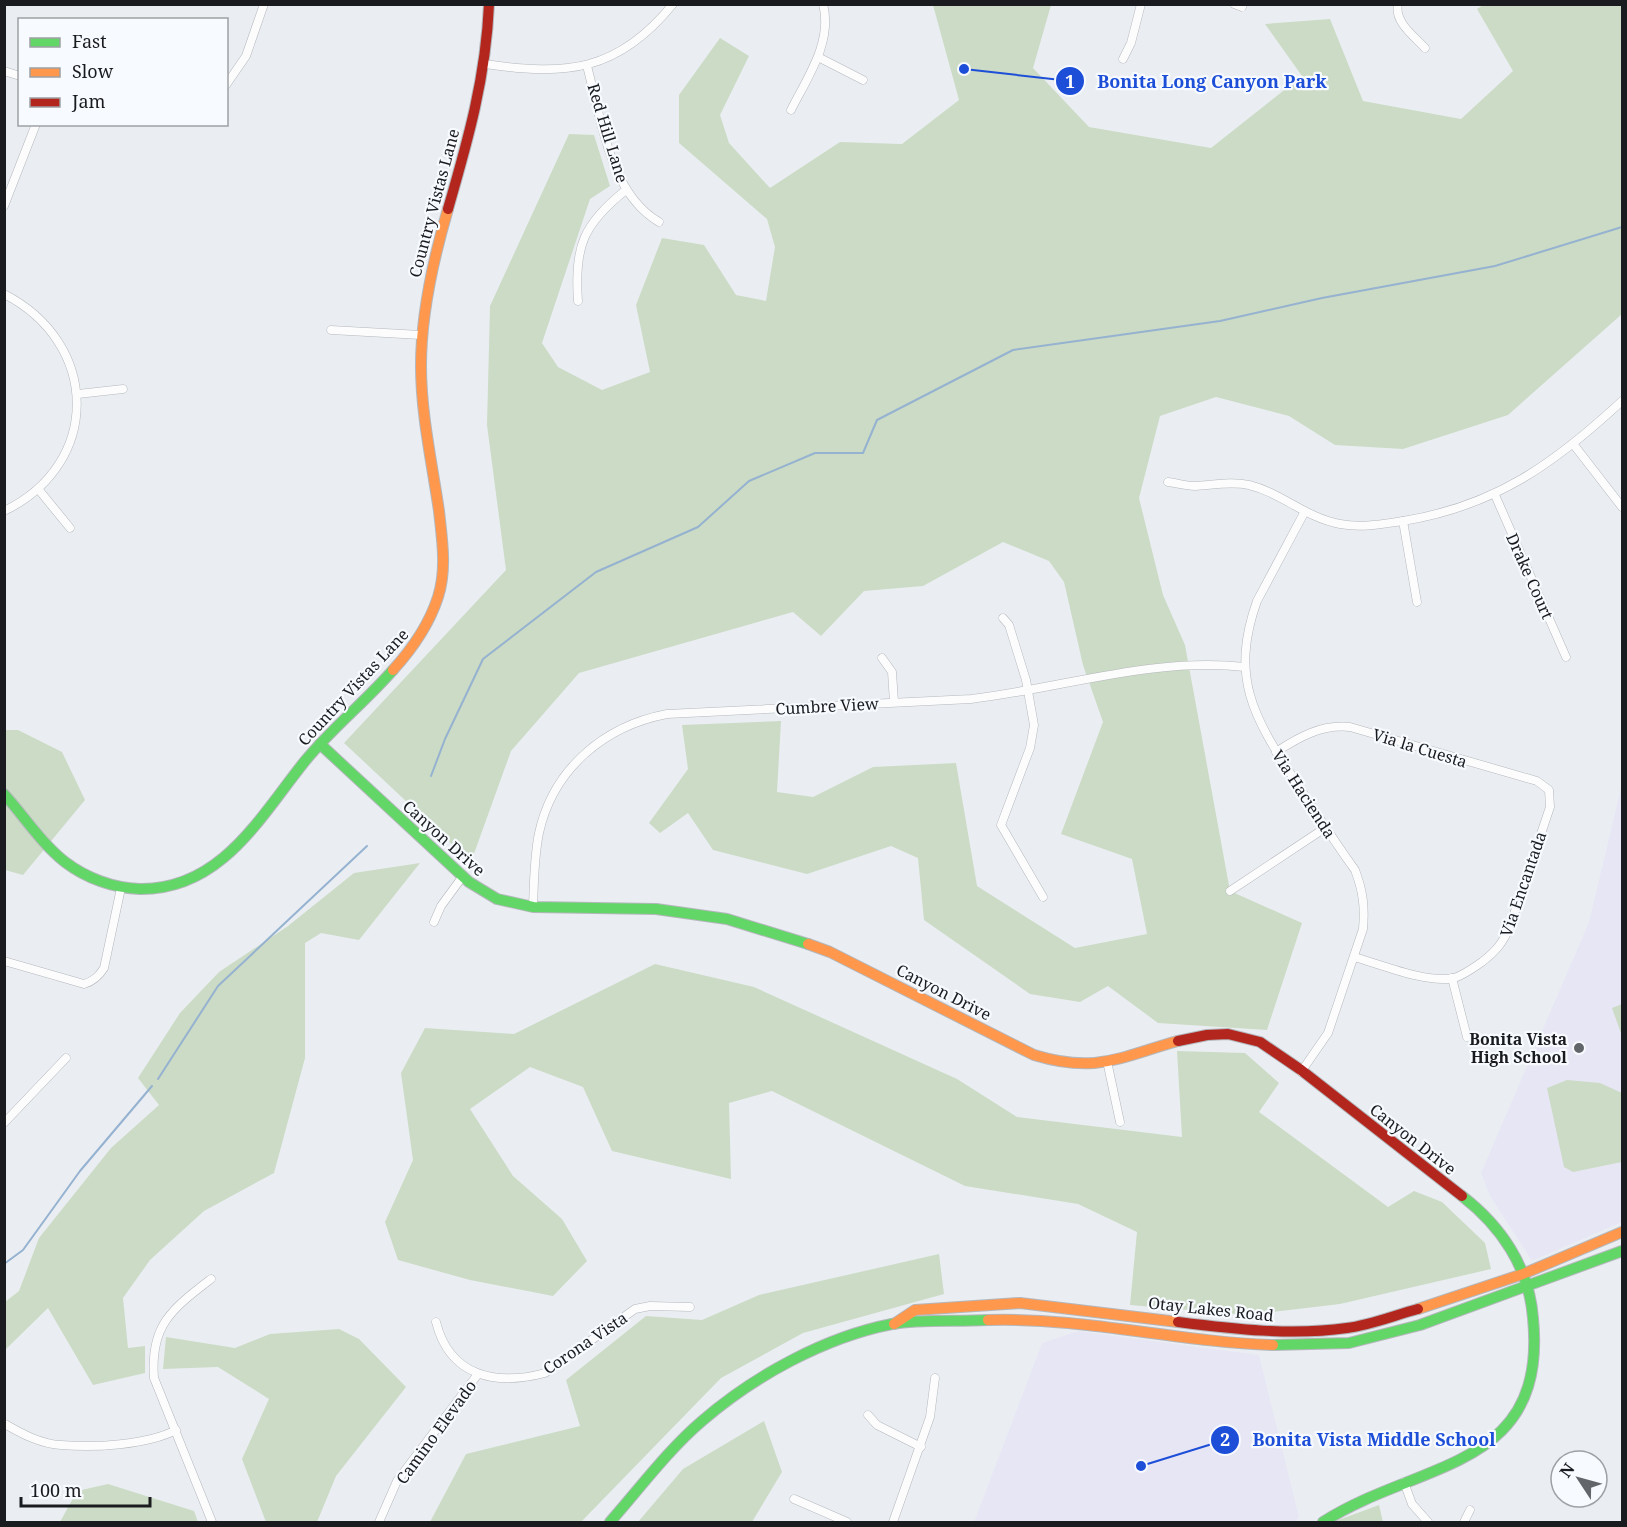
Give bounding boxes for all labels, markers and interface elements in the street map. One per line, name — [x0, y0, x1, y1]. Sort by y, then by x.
legend — [18, 18, 228, 126]
text: Fast — [72, 29, 107, 53]
text: Slow — [72, 59, 114, 83]
callout: Bonita Long Canyon Park — [1055, 63, 1339, 99]
text: 1 — [1065, 69, 1075, 93]
text: Bonita Long Canyon Park — [1097, 69, 1327, 93]
street label: Red Hill Lane — [582, 81, 634, 185]
text: Jam — [71, 89, 106, 113]
street label: Country Vistas Lane — [404, 126, 464, 280]
street label: Drake Court — [1501, 529, 1559, 623]
street label: Country Vistas Lane — [293, 624, 413, 750]
street label: Cumbre View — [775, 692, 879, 720]
street label: Via la Cuesta — [1370, 723, 1470, 773]
street label: Via Hacienda — [1267, 745, 1341, 843]
street label: Canyon Drive — [398, 795, 490, 881]
street label: Via Encantada — [1495, 828, 1551, 940]
street label: Canyon Drive — [893, 959, 995, 1025]
place label: Bonita Vista High School — [1469, 1028, 1567, 1068]
marker: Bonita Vista High School — [1572, 1041, 1586, 1055]
street label: Canyon Drive — [1365, 1098, 1461, 1180]
street label: Otay Lakes Road — [1147, 1291, 1275, 1327]
street label: Corona Vista — [539, 1307, 631, 1379]
street label: Camino Elevado — [391, 1376, 481, 1488]
callout: Bonita Vista Middle School — [1210, 1422, 1507, 1458]
text: 2 — [1220, 1427, 1230, 1451]
text: Bonita Vista Middle School — [1252, 1427, 1496, 1451]
north arrow — [1549, 1449, 1609, 1509]
text: N — [1554, 1458, 1580, 1482]
scale bar — [21, 1470, 150, 1508]
text: 100 m — [30, 1478, 82, 1502]

